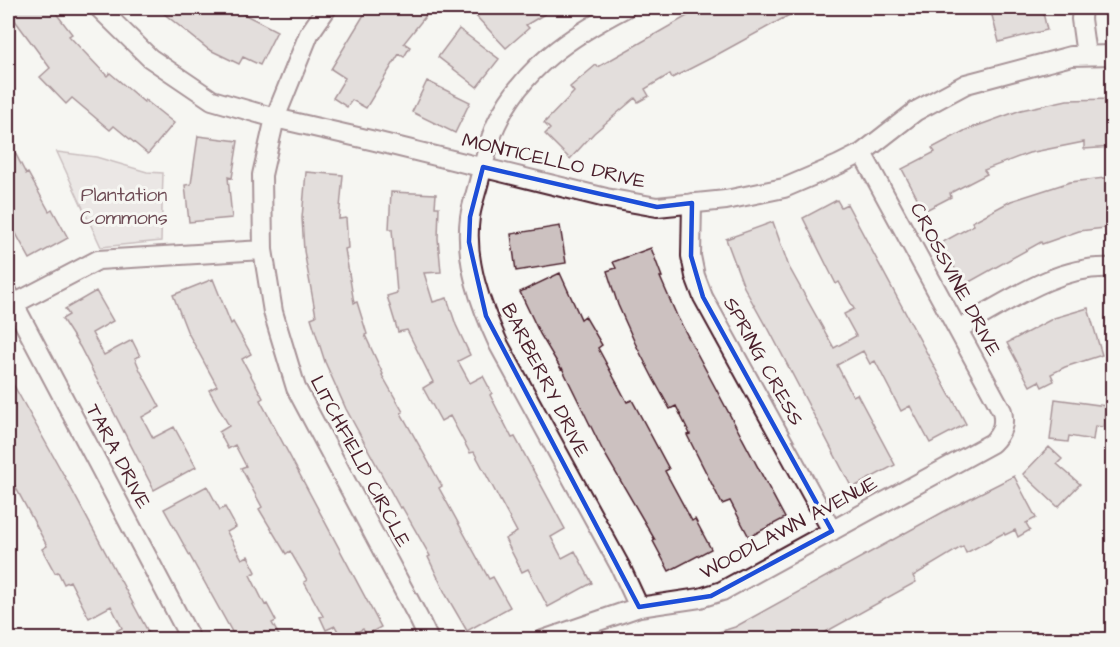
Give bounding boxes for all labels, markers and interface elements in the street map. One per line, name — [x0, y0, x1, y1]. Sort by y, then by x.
street label: MONTICELLO DRIVE — [459, 126, 649, 196]
park label: Plantation Commons — [80, 181, 168, 232]
street label: CROSSVINE DRIVE — [903, 198, 1007, 361]
street label: SPRING CRESS — [716, 292, 810, 431]
street label: BARBERRY DRIVE — [494, 299, 596, 462]
street label: LITCHFIELD CIRCLE — [303, 371, 417, 552]
street label: TARA DRIVE — [79, 399, 158, 514]
street label: WOODLAWN AVENUE — [695, 469, 882, 587]

